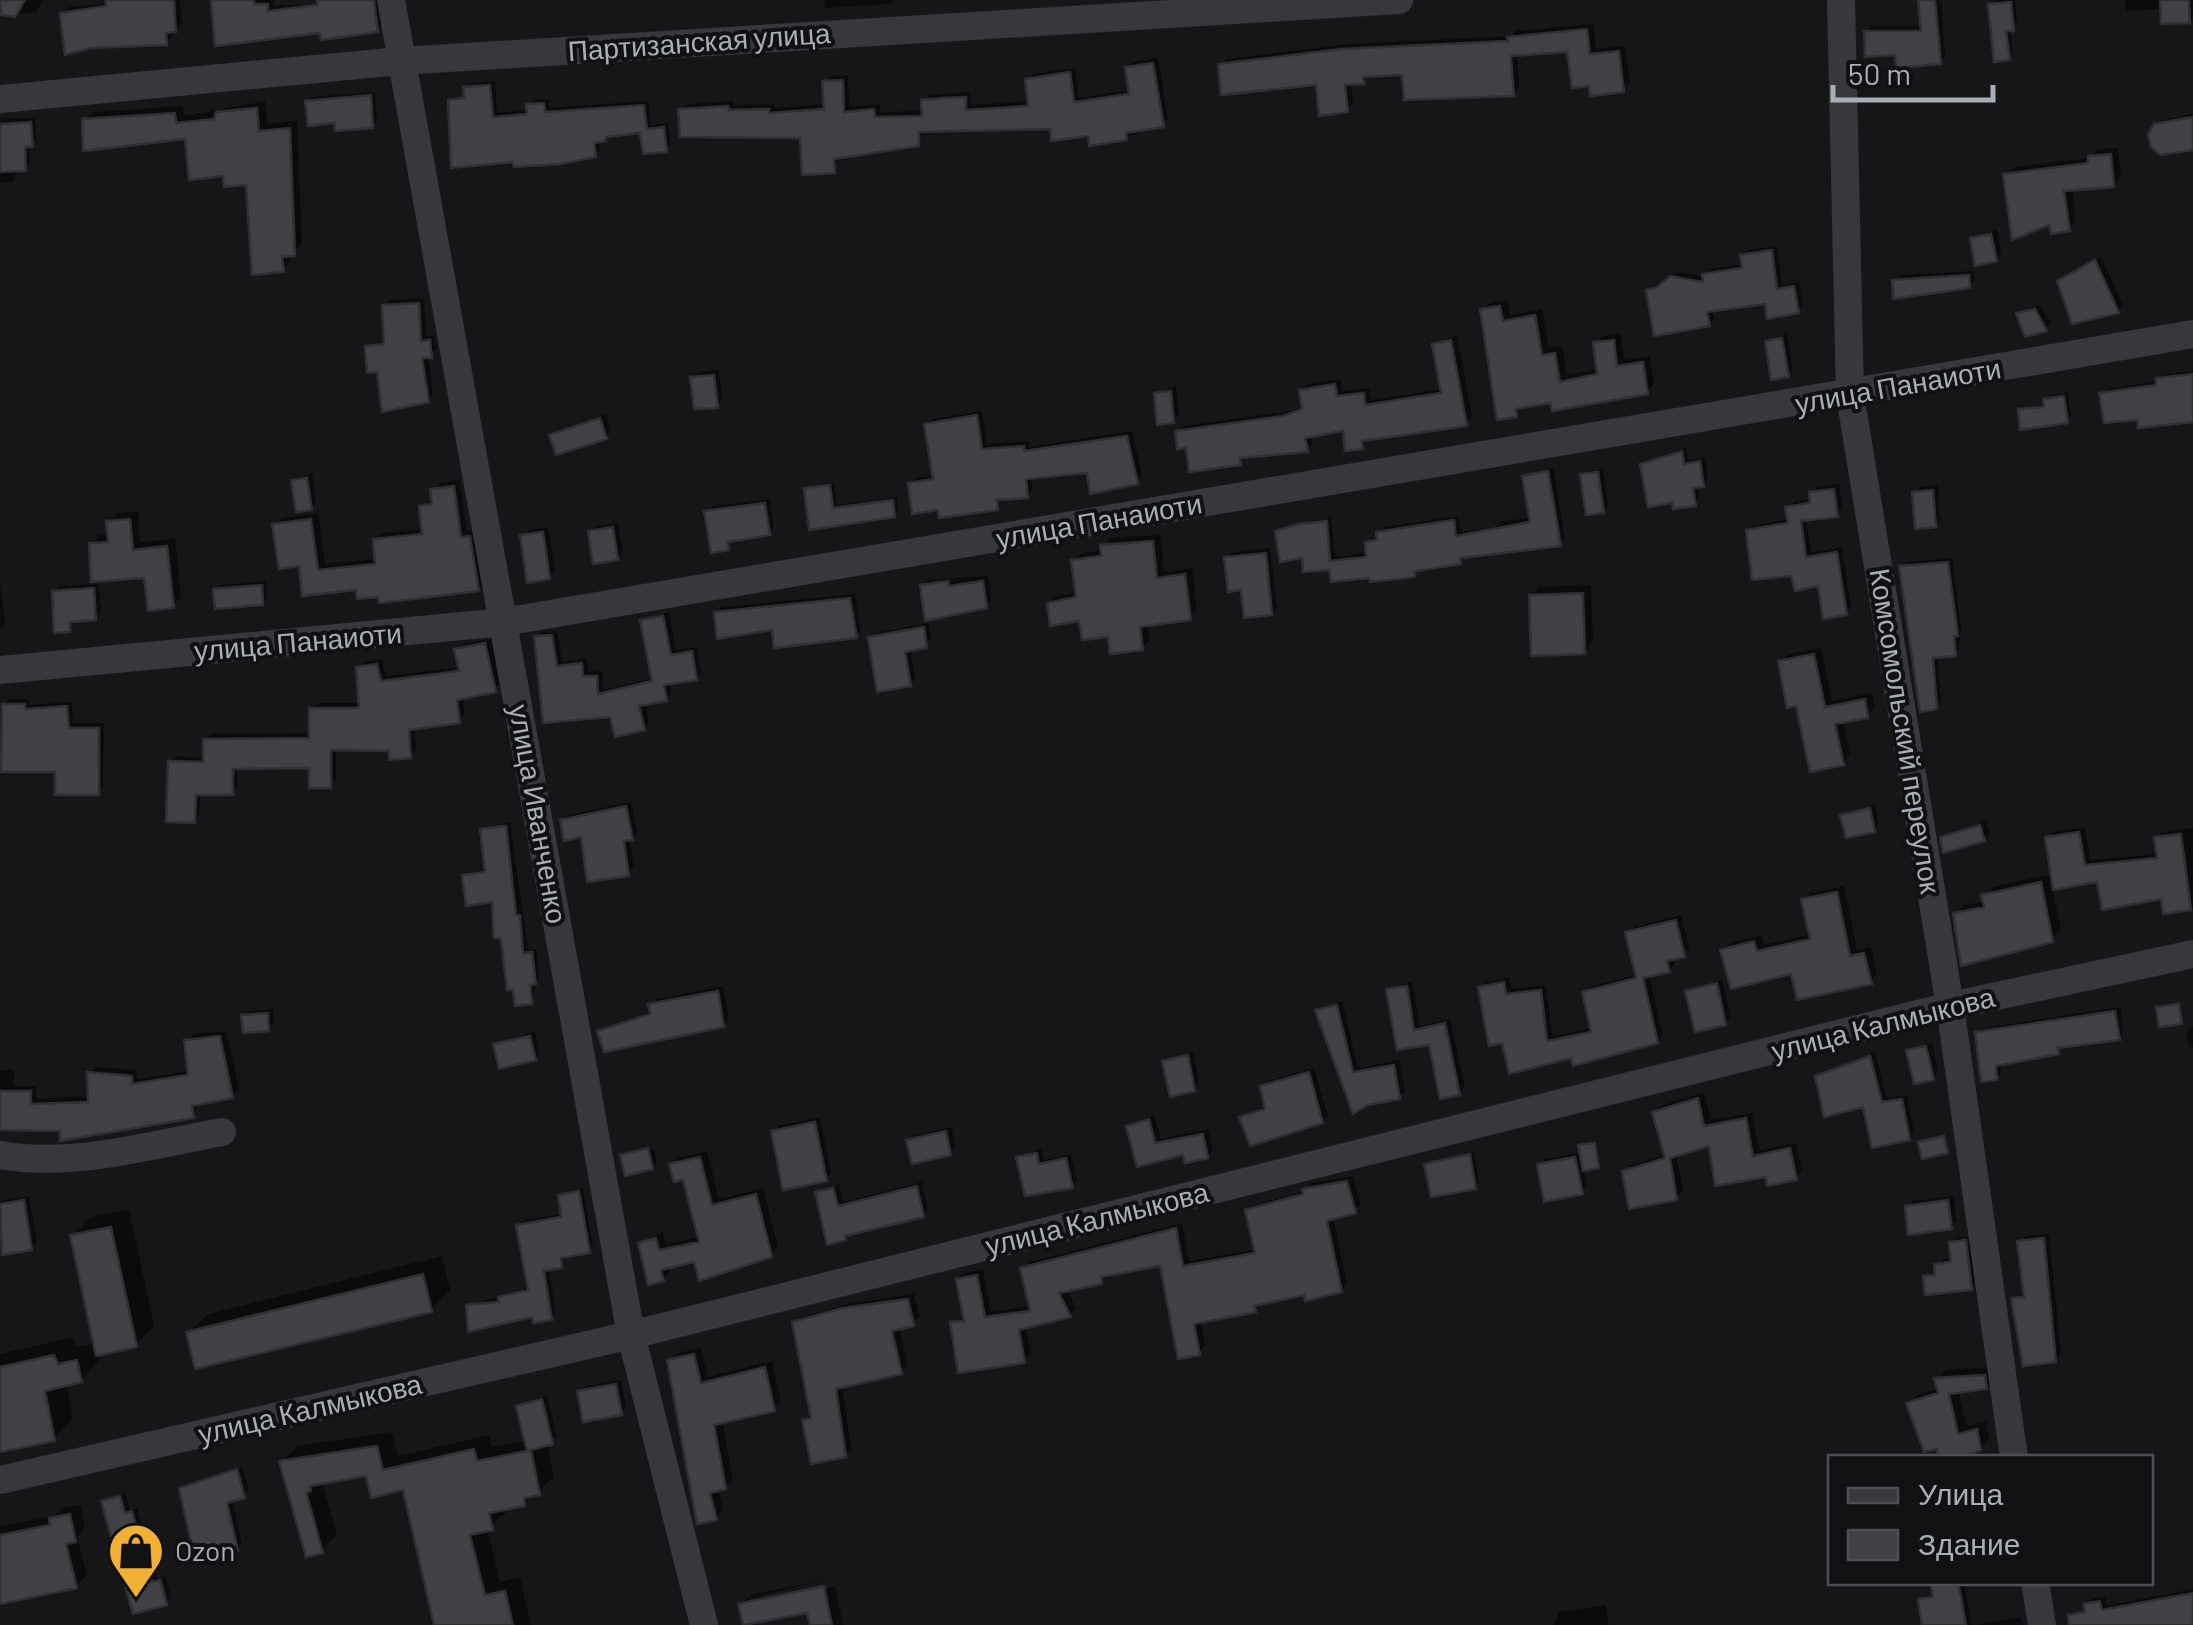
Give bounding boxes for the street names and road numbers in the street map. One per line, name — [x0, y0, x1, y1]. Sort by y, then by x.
street label: Партизанская улица — [566, 15, 832, 67]
street label: улица Панаиоти — [1792, 350, 2003, 420]
street label: улица Панаиоти — [993, 485, 1204, 555]
street label: Комсомольский переулок — [1863, 566, 1949, 897]
street label: улица Панаиоти — [193, 615, 403, 667]
street label: улица Иванченко — [503, 702, 575, 926]
street label: улица Калмыкова — [1768, 979, 1998, 1067]
street label: улица Калмыкова — [982, 1174, 1212, 1262]
street label: улица Калмыкова — [195, 1366, 425, 1450]

